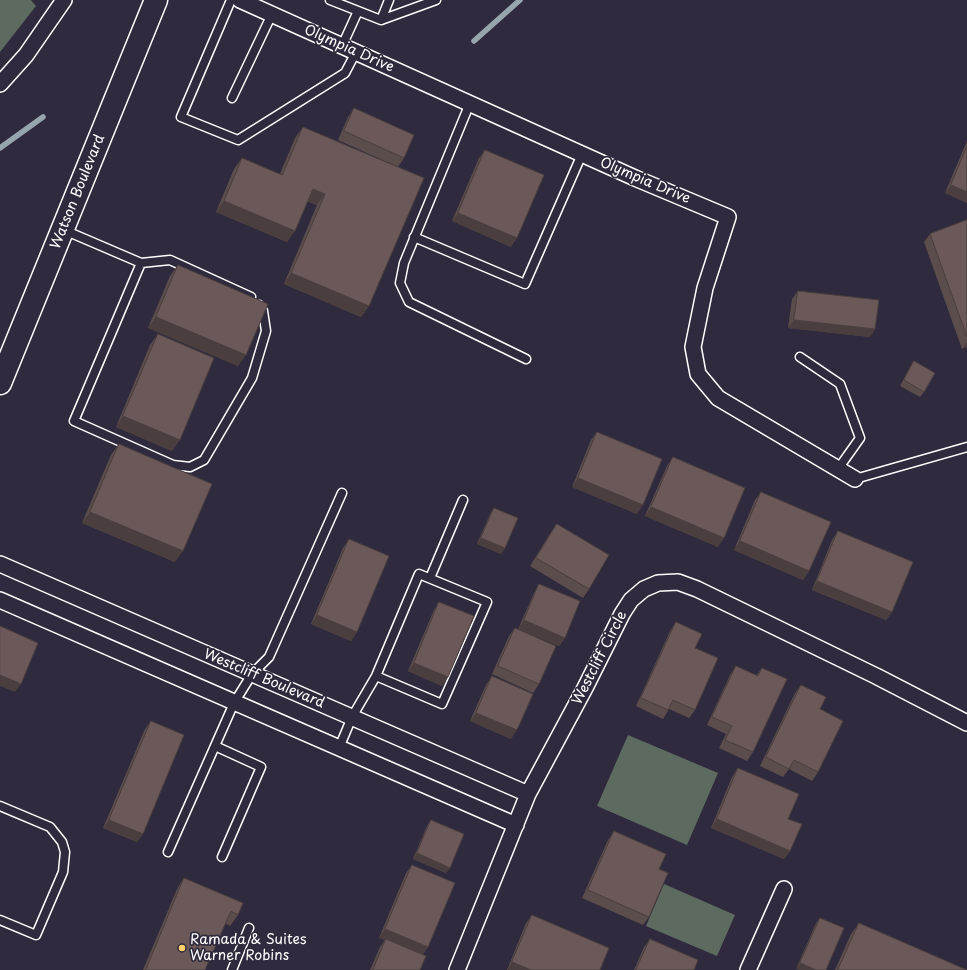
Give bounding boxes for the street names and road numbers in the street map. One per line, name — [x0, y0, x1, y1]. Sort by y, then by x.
street label: Olympia Drive — [302, 22, 396, 76]
street label: Watson Boulevard — [47, 132, 109, 252]
street label: Olympia Drive — [597, 154, 693, 208]
street label: Westcliff Circle — [569, 608, 631, 708]
street label: Westcliff Boulevard — [201, 646, 327, 712]

